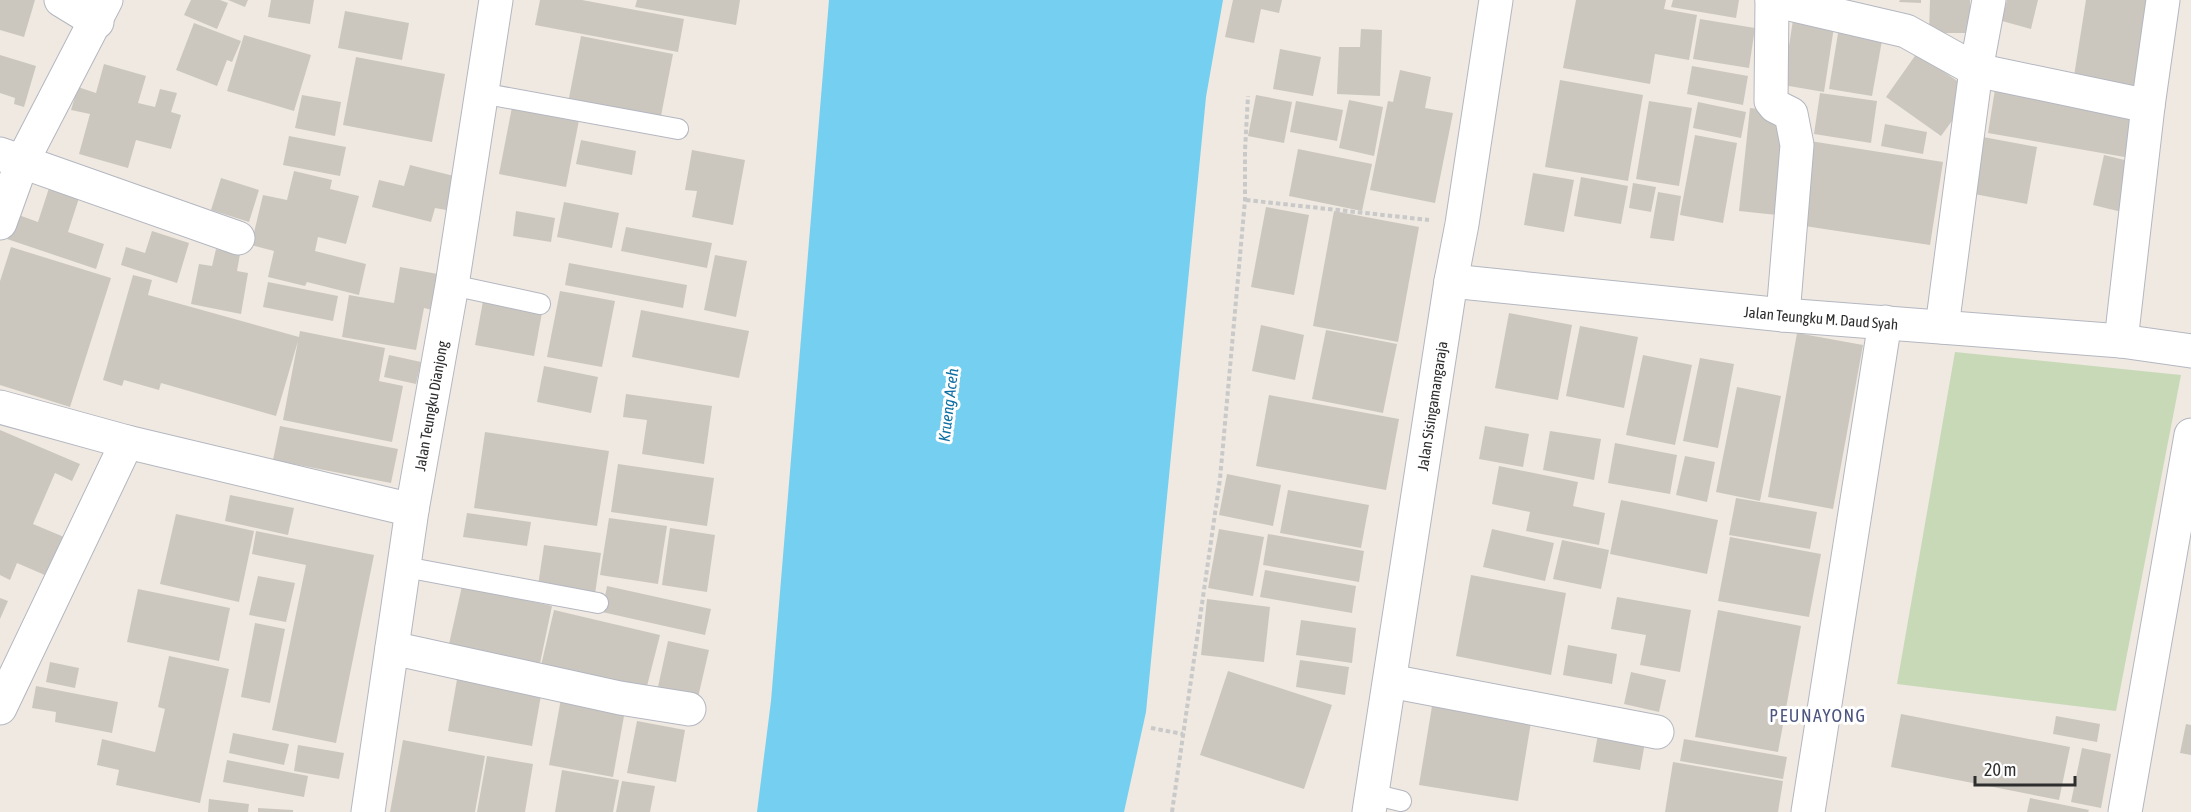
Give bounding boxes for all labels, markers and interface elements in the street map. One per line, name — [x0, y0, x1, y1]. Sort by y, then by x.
street label: Jalan Teungku M. Daud Syah — [1743, 303, 1899, 332]
street label: Jalan Teungku Dianjong — [411, 339, 451, 472]
street label: Jalan Sisingamangaraja — [1413, 340, 1450, 472]
water label: Krueng Aceh — [935, 367, 962, 443]
district label: PEUNAYONG — [1769, 705, 1867, 726]
scale bar — [1975, 749, 2076, 787]
text: 20 m — [1984, 759, 2016, 780]

